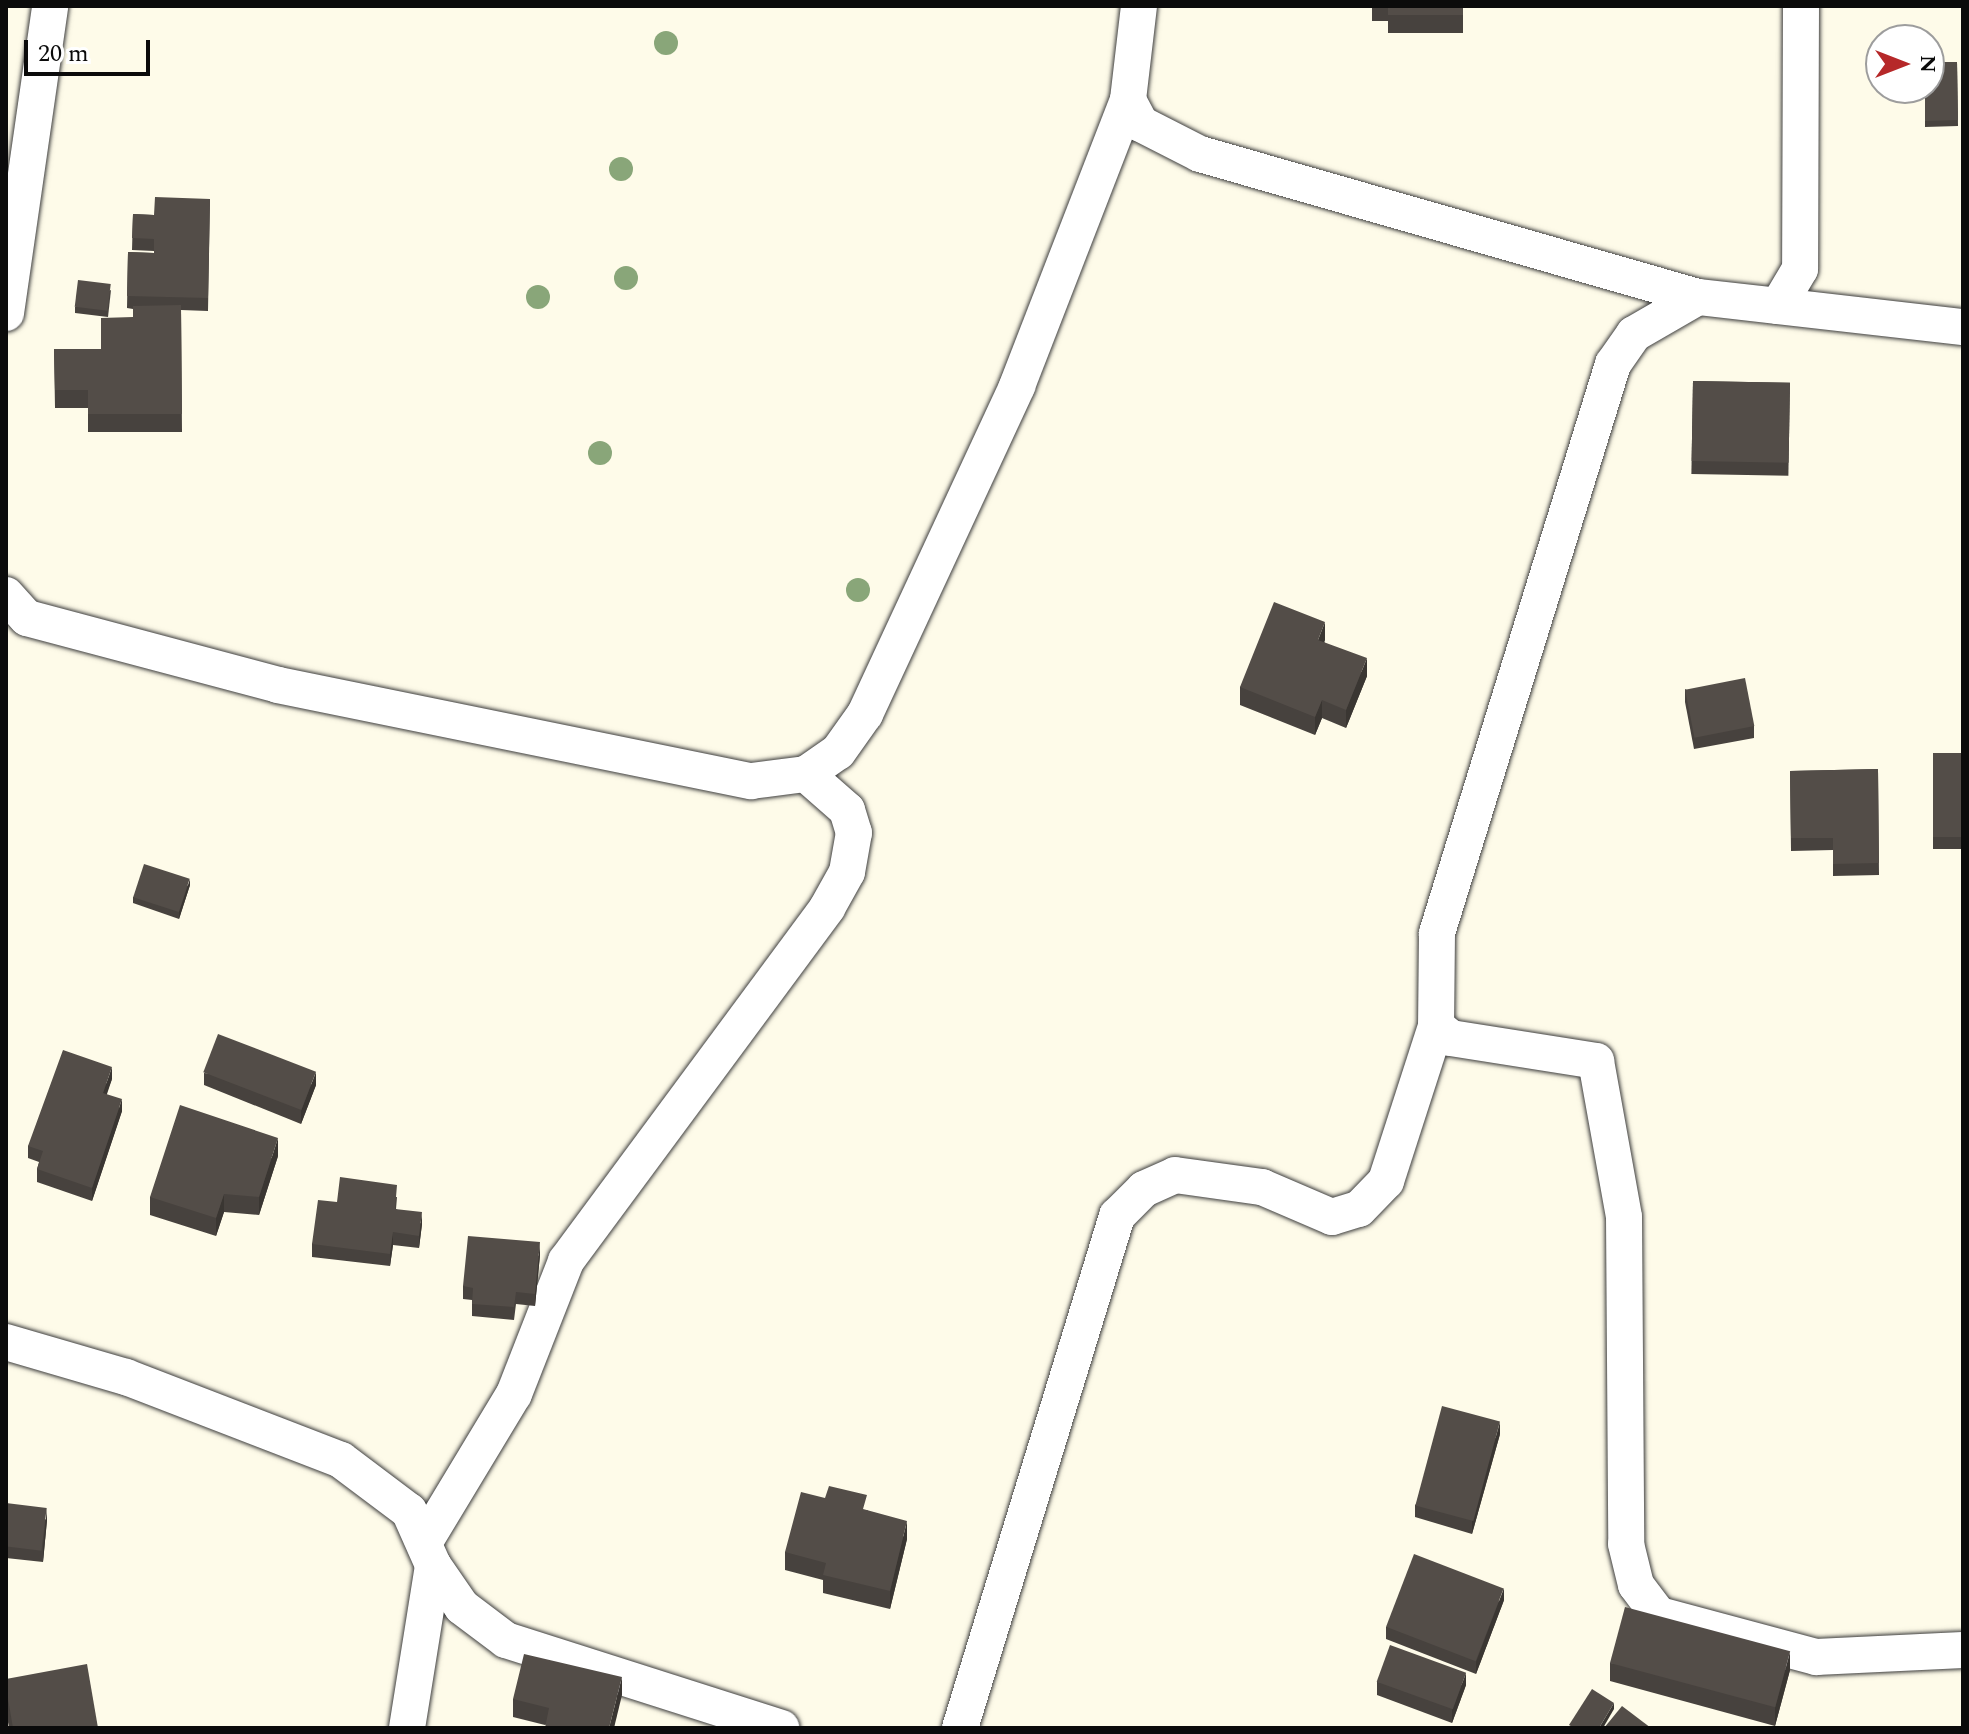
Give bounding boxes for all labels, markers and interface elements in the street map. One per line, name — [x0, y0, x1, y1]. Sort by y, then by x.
scale bar — [28, 24, 154, 74]
north arrow — [1865, 24, 1945, 104]
text: 20 m — [38, 36, 89, 72]
text: N — [1911, 55, 1944, 73]

